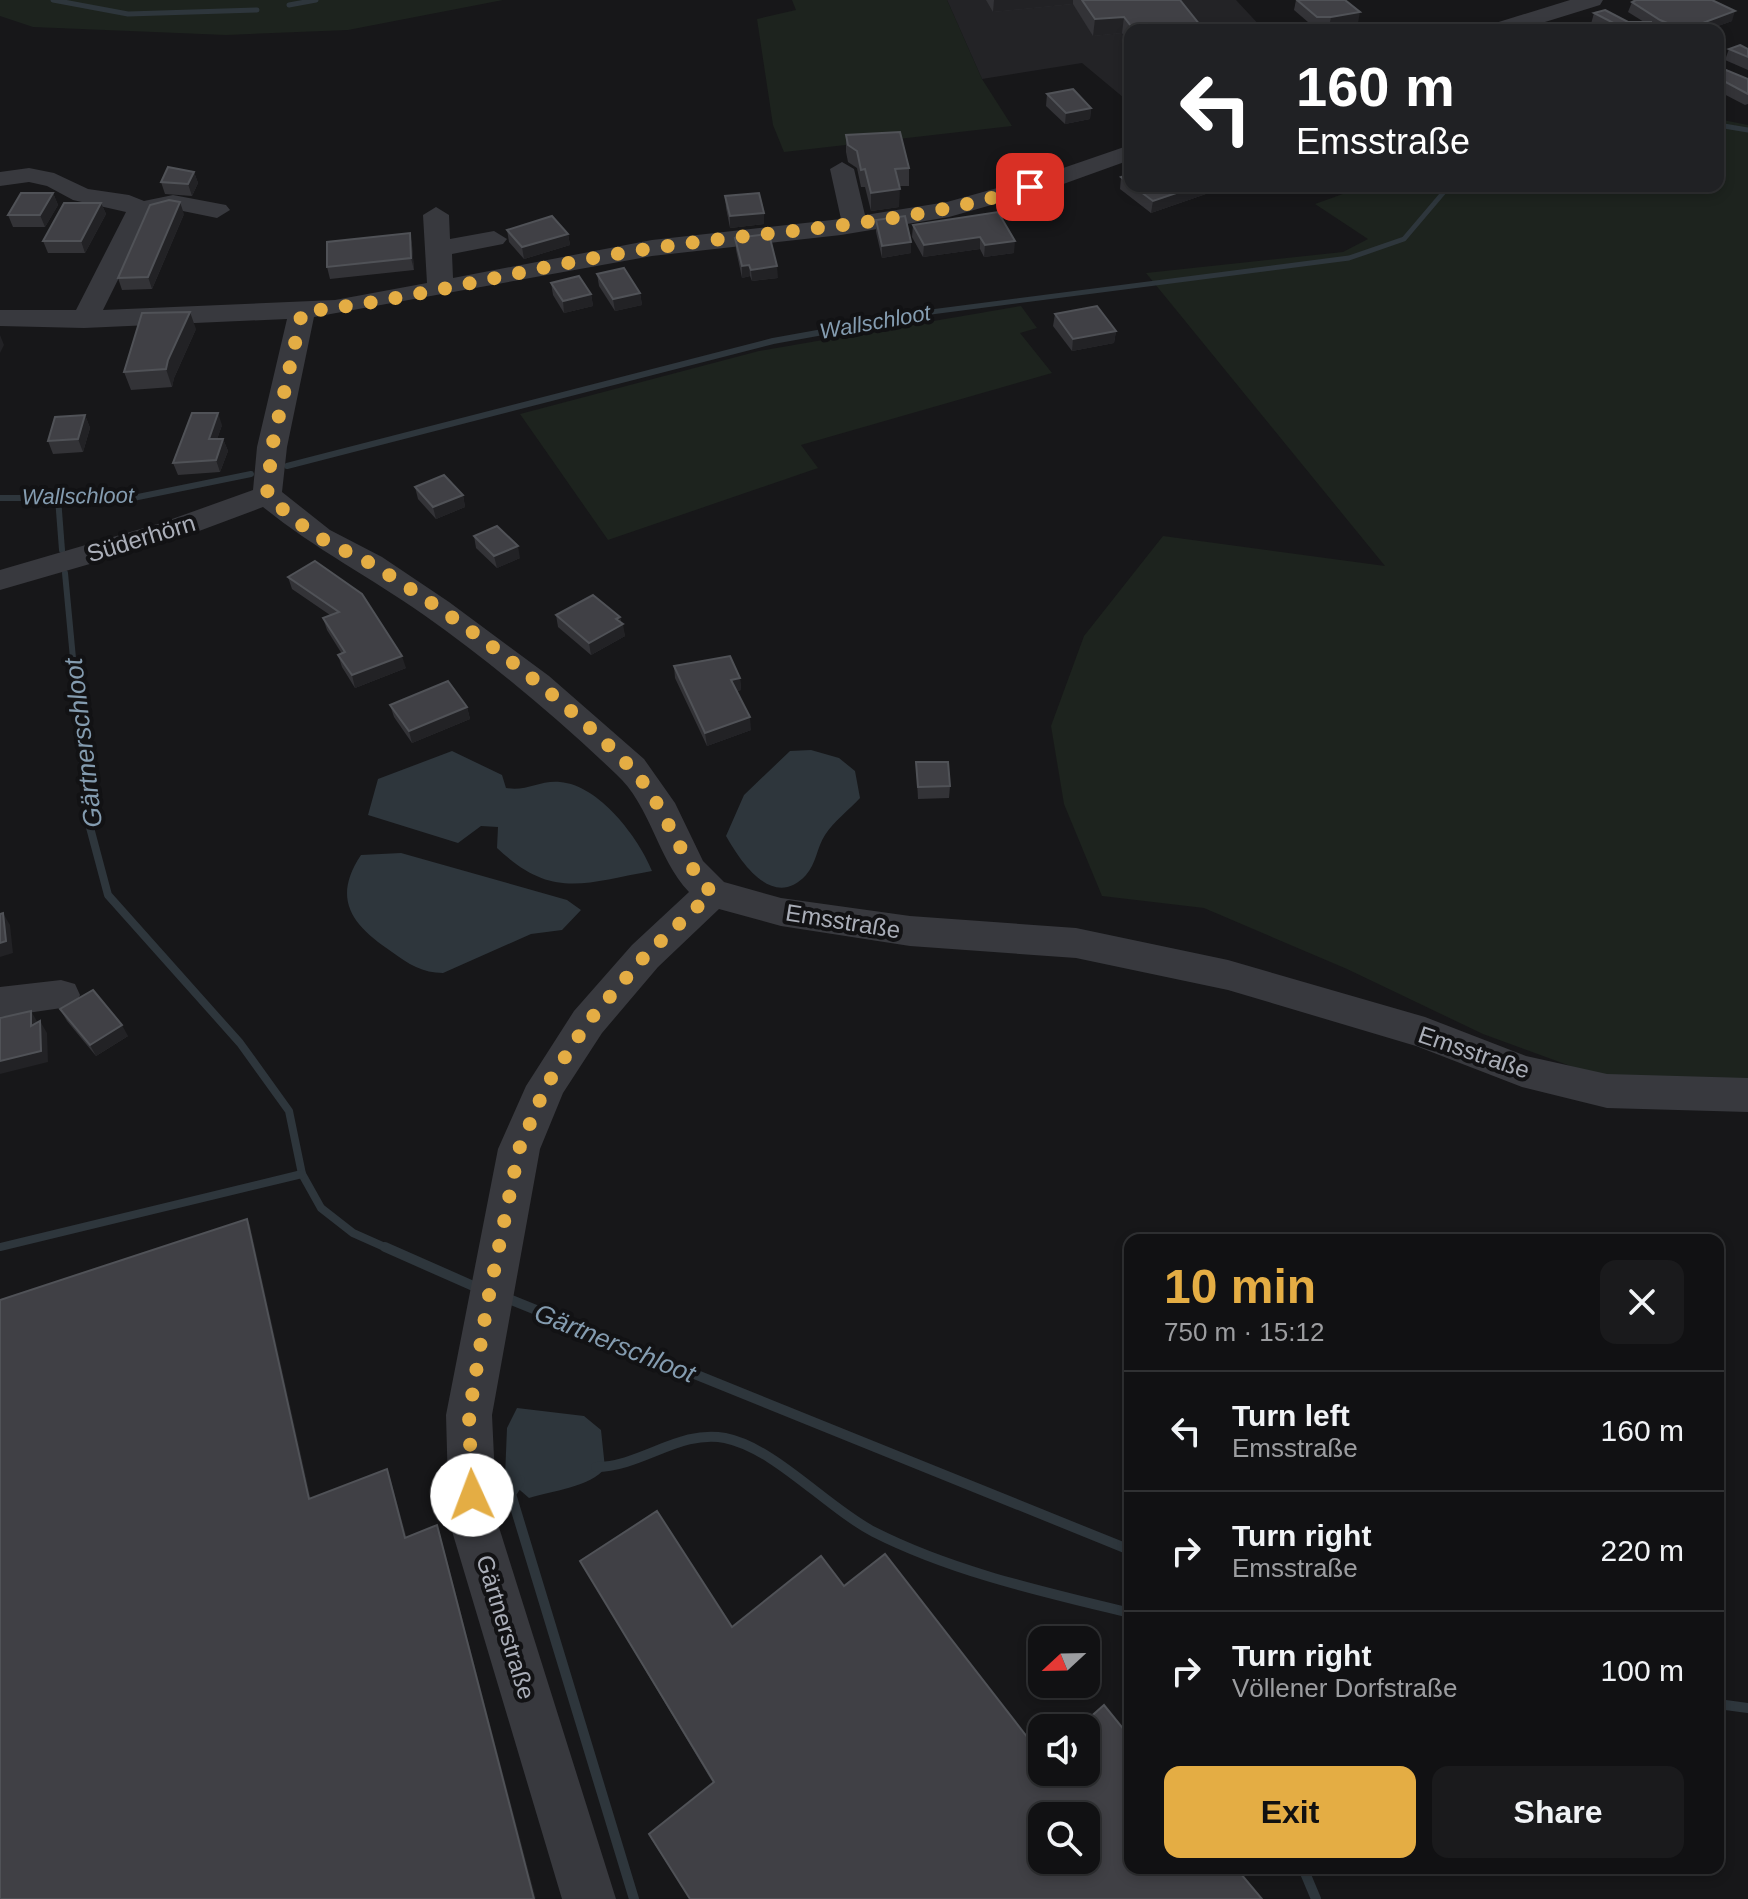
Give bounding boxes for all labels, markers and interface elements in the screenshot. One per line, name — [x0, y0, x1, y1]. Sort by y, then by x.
text: 160 m — [1296, 55, 1455, 118]
icon: left — [1164, 56, 1268, 160]
text: Emsstraße — [1296, 121, 1470, 162]
pin — [996, 153, 1064, 221]
icon: arrive — [1008, 165, 1052, 209]
water label: Wallschloot — [818, 300, 933, 344]
water label: Wallschloot — [22, 483, 135, 509]
street label: Süderhörn — [83, 509, 199, 567]
water label: Gärtnerschloot — [58, 655, 108, 829]
street label: Emsstraße — [784, 899, 902, 943]
street label: Emsstraße — [1415, 1020, 1533, 1084]
text: 10 min — [1164, 1260, 1316, 1313]
button: close — [1600, 1260, 1684, 1344]
water label: Gärtnerschloot — [530, 1297, 701, 1390]
text: 750 m · 15:12 — [1164, 1317, 1324, 1347]
text: Turn left — [1232, 1399, 1350, 1432]
icon: left — [1164, 1409, 1208, 1453]
text: 160 m — [1601, 1414, 1684, 1447]
text: Emsstraße — [1232, 1433, 1358, 1463]
position arrow — [430, 1453, 514, 1537]
text: Turn right — [1232, 1519, 1371, 1552]
icon: right — [1164, 1529, 1208, 1573]
text: 220 m — [1601, 1534, 1684, 1567]
street label: Gärtnerstraße — [471, 1552, 541, 1702]
text: Emsstraße — [1232, 1553, 1358, 1583]
north arrow — [1028, 1626, 1100, 1698]
map controls — [1028, 1626, 1100, 1874]
text: Turn right — [1232, 1639, 1371, 1672]
icon: right — [1164, 1649, 1208, 1693]
text: 100 m — [1601, 1654, 1684, 1687]
text: Völlener Dorfstraße — [1232, 1673, 1457, 1703]
button: sound — [1028, 1714, 1100, 1786]
button: Exit — [1164, 1766, 1416, 1858]
button: Share — [1432, 1766, 1684, 1858]
button: search — [1028, 1802, 1100, 1874]

